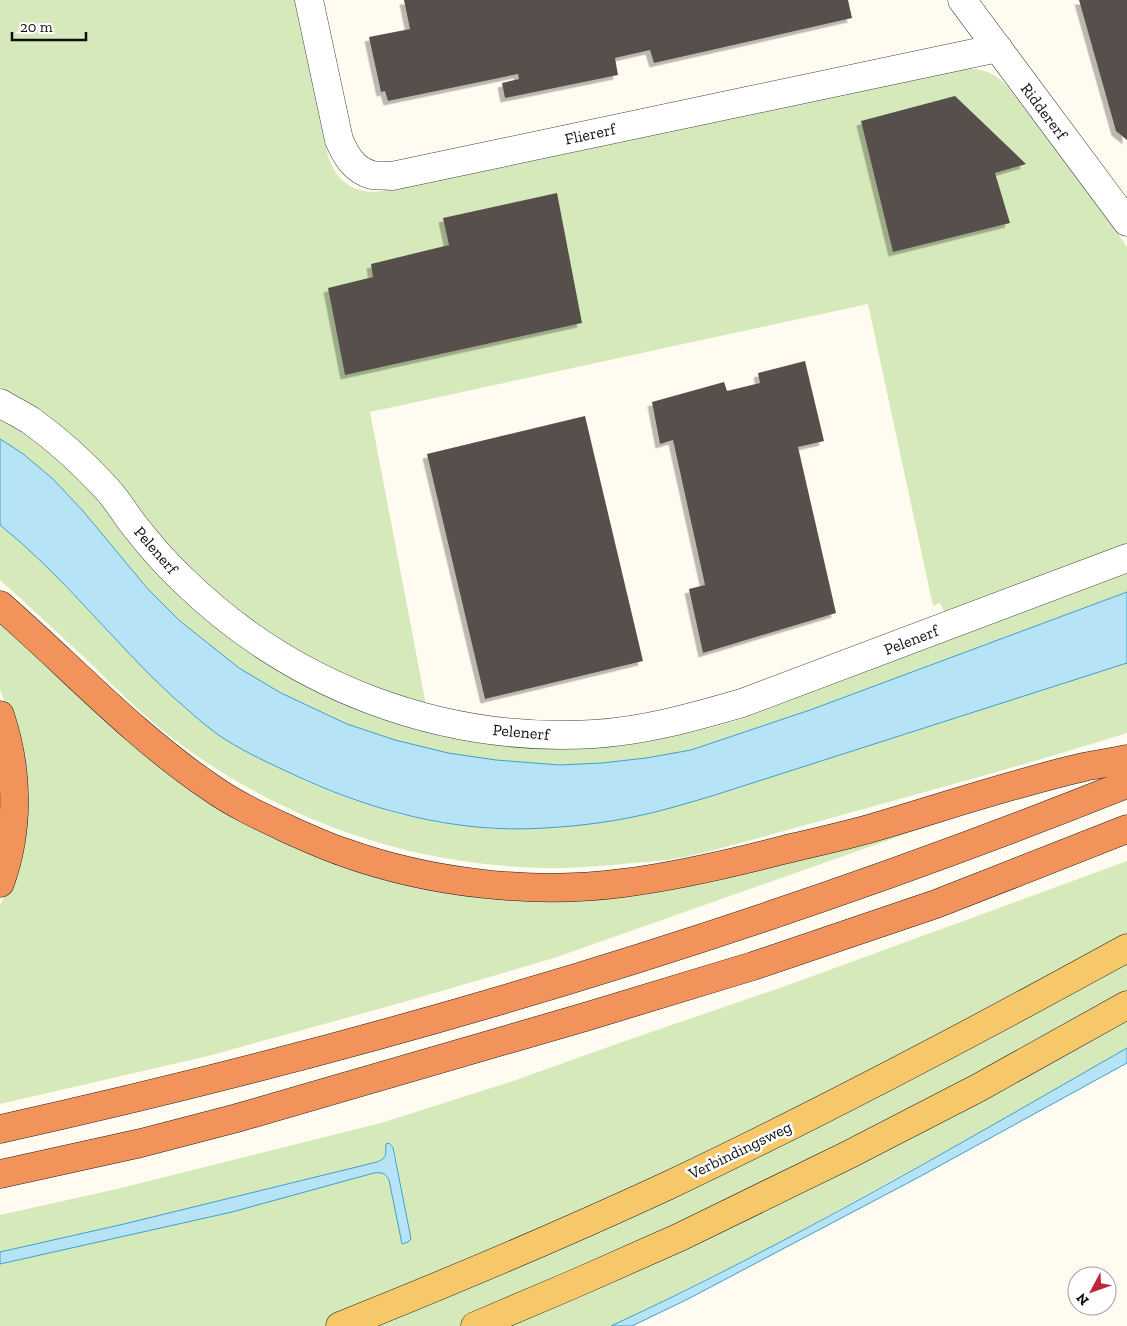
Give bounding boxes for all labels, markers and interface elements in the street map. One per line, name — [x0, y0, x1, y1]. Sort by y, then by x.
scale bar — [12, 10, 86, 42]
text: 20 m — [20, 18, 53, 36]
street label: Riddererf — [1017, 79, 1072, 144]
street label: Fliererf — [563, 119, 619, 149]
street label: Pelenerf — [130, 522, 183, 579]
street label: Pelenerf — [881, 620, 943, 659]
street label: Pelenerf — [492, 720, 552, 744]
street label: Verbindingsweg — [684, 1117, 795, 1184]
north arrow — [1067, 1266, 1117, 1316]
text: N — [1072, 1289, 1092, 1309]

